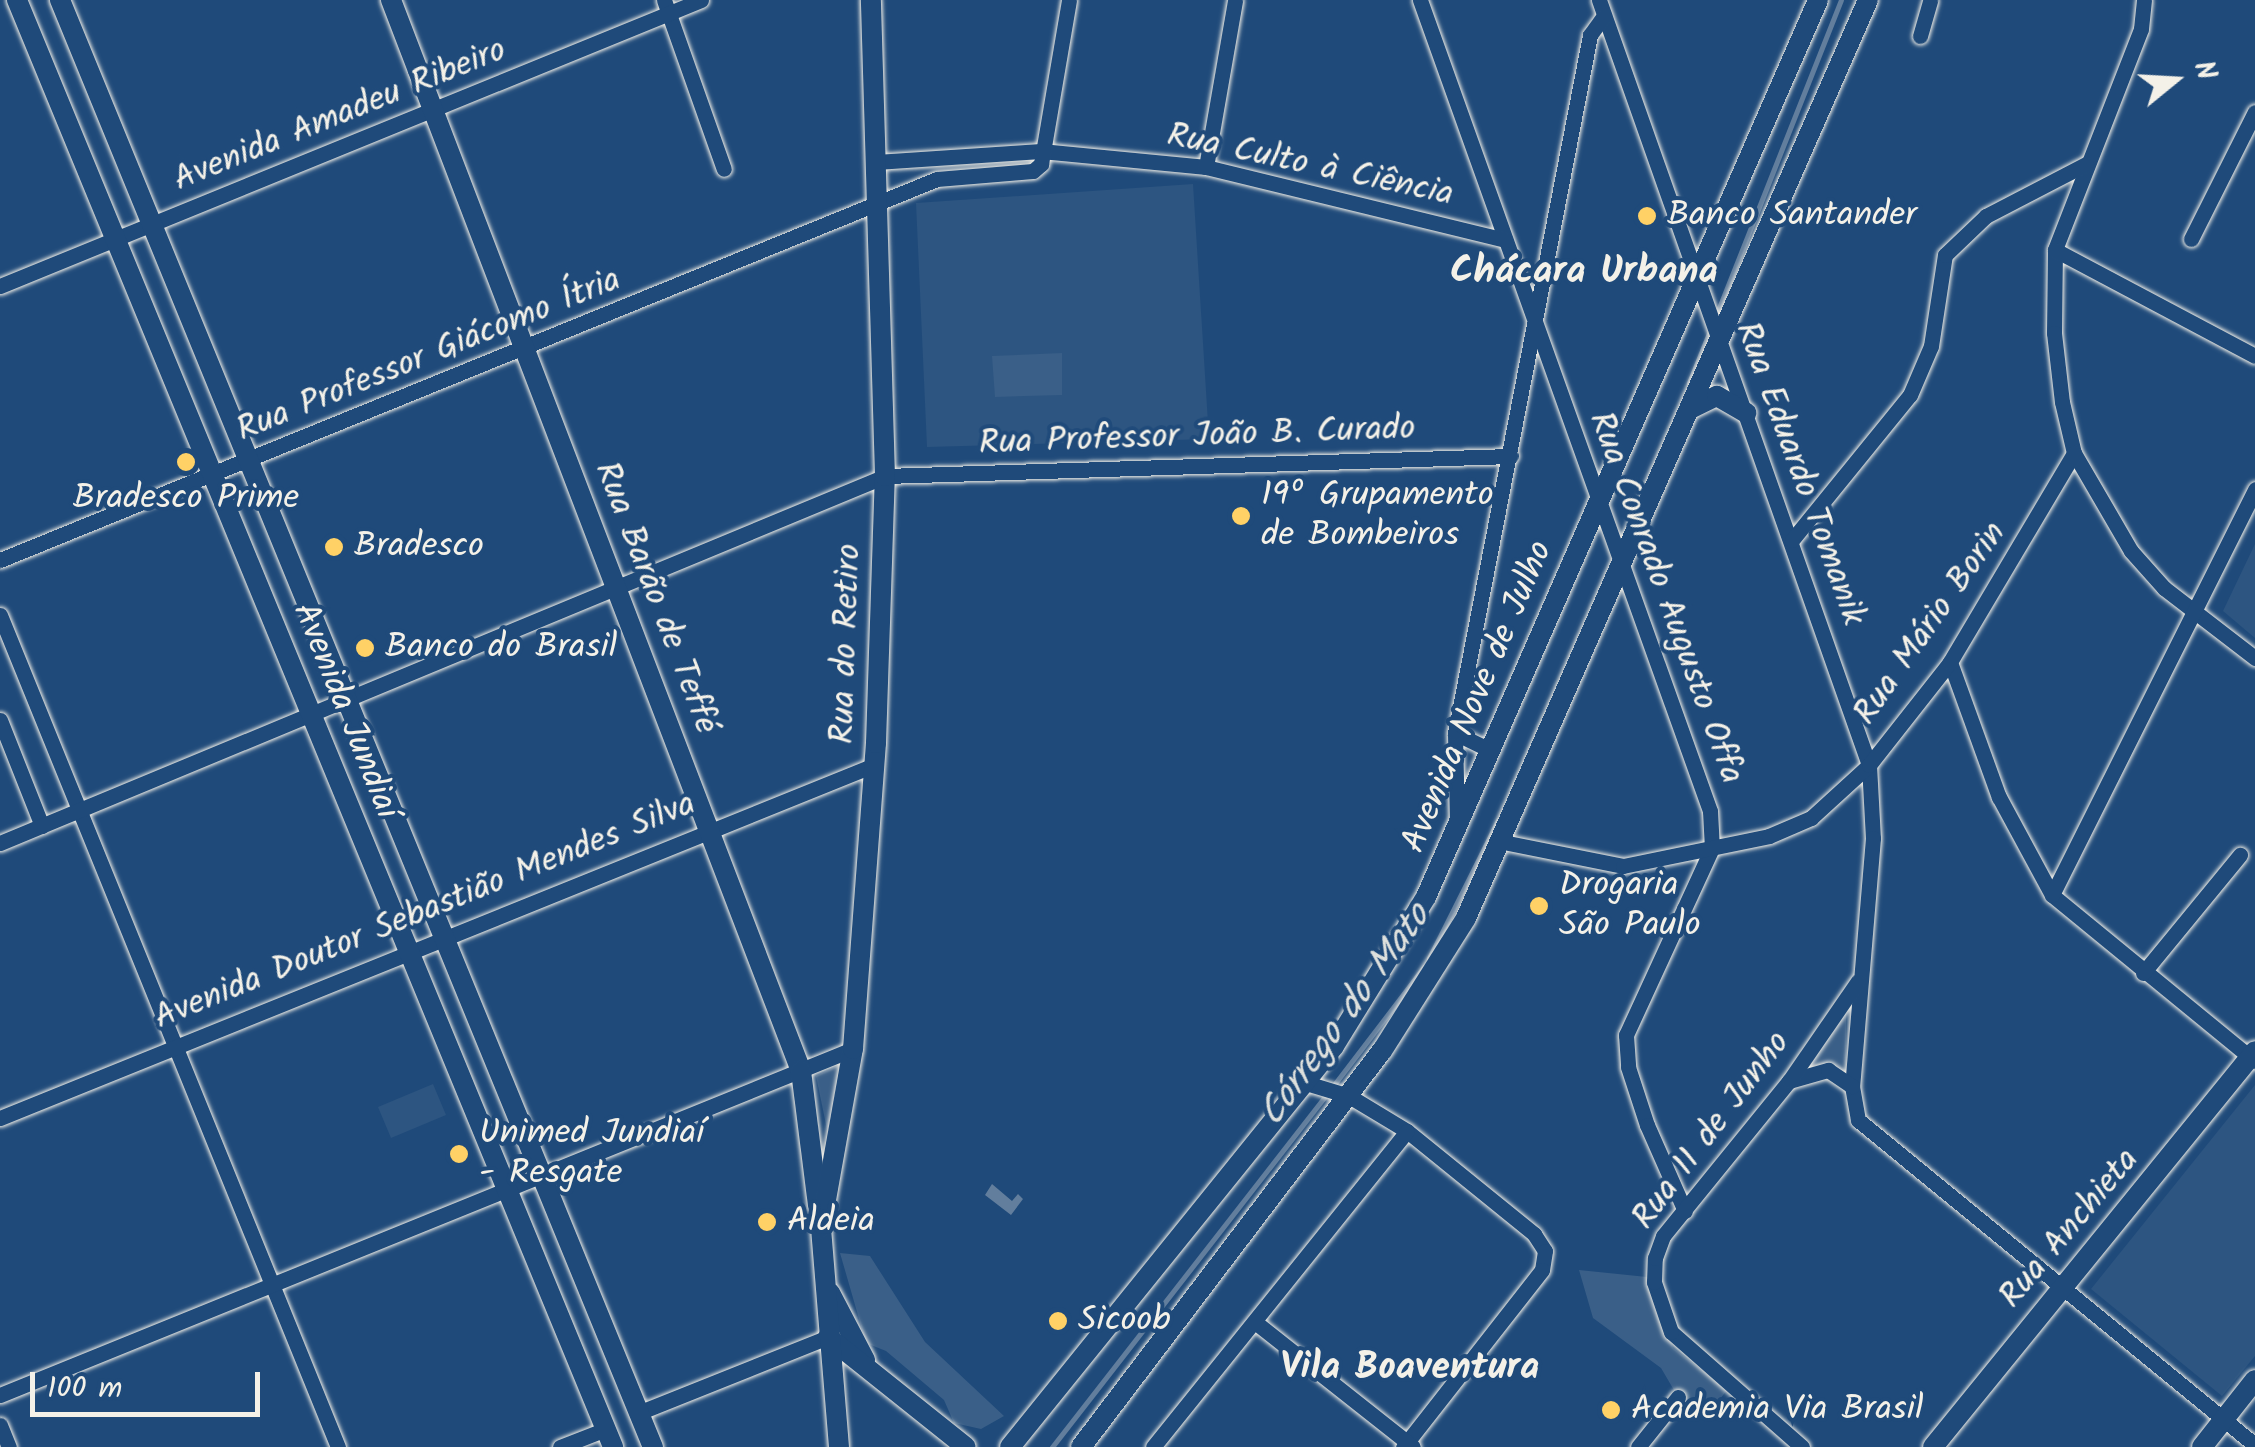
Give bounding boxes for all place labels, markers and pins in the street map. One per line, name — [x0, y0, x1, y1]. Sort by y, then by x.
place label: Banco Santander — [1667, 195, 1917, 237]
marker: Banco Santander — [1636, 205, 1658, 227]
marker: Bradesco Prime — [175, 451, 197, 473]
place label: 19º Grupamento de Bombeiros — [1261, 475, 1494, 557]
place label: Bradesco Prime — [73, 478, 299, 520]
marker: 19º Grupamento de Bombeiros — [1230, 505, 1252, 527]
place label: Bradesco — [354, 526, 484, 568]
marker: Bradesco — [323, 536, 345, 558]
place label: Banco do Brasil — [385, 627, 617, 669]
marker: Banco do Brasil — [354, 637, 376, 659]
place label: Drogaria São Paulo — [1559, 865, 1701, 947]
marker: Drogaria São Paulo — [1528, 895, 1550, 917]
place label: Unimed Jundiaí - Resgate — [479, 1113, 704, 1195]
marker: Unimed Jundiaí - Resgate — [448, 1143, 470, 1165]
place label: Aldeia — [787, 1201, 875, 1243]
marker: Aldeia — [756, 1211, 778, 1233]
place label: Sicoob — [1078, 1300, 1171, 1342]
marker: Sicoob — [1047, 1310, 1069, 1332]
place label: Academia Via Brasil — [1631, 1389, 1924, 1431]
marker: Academia Via Brasil — [1600, 1399, 1622, 1421]

